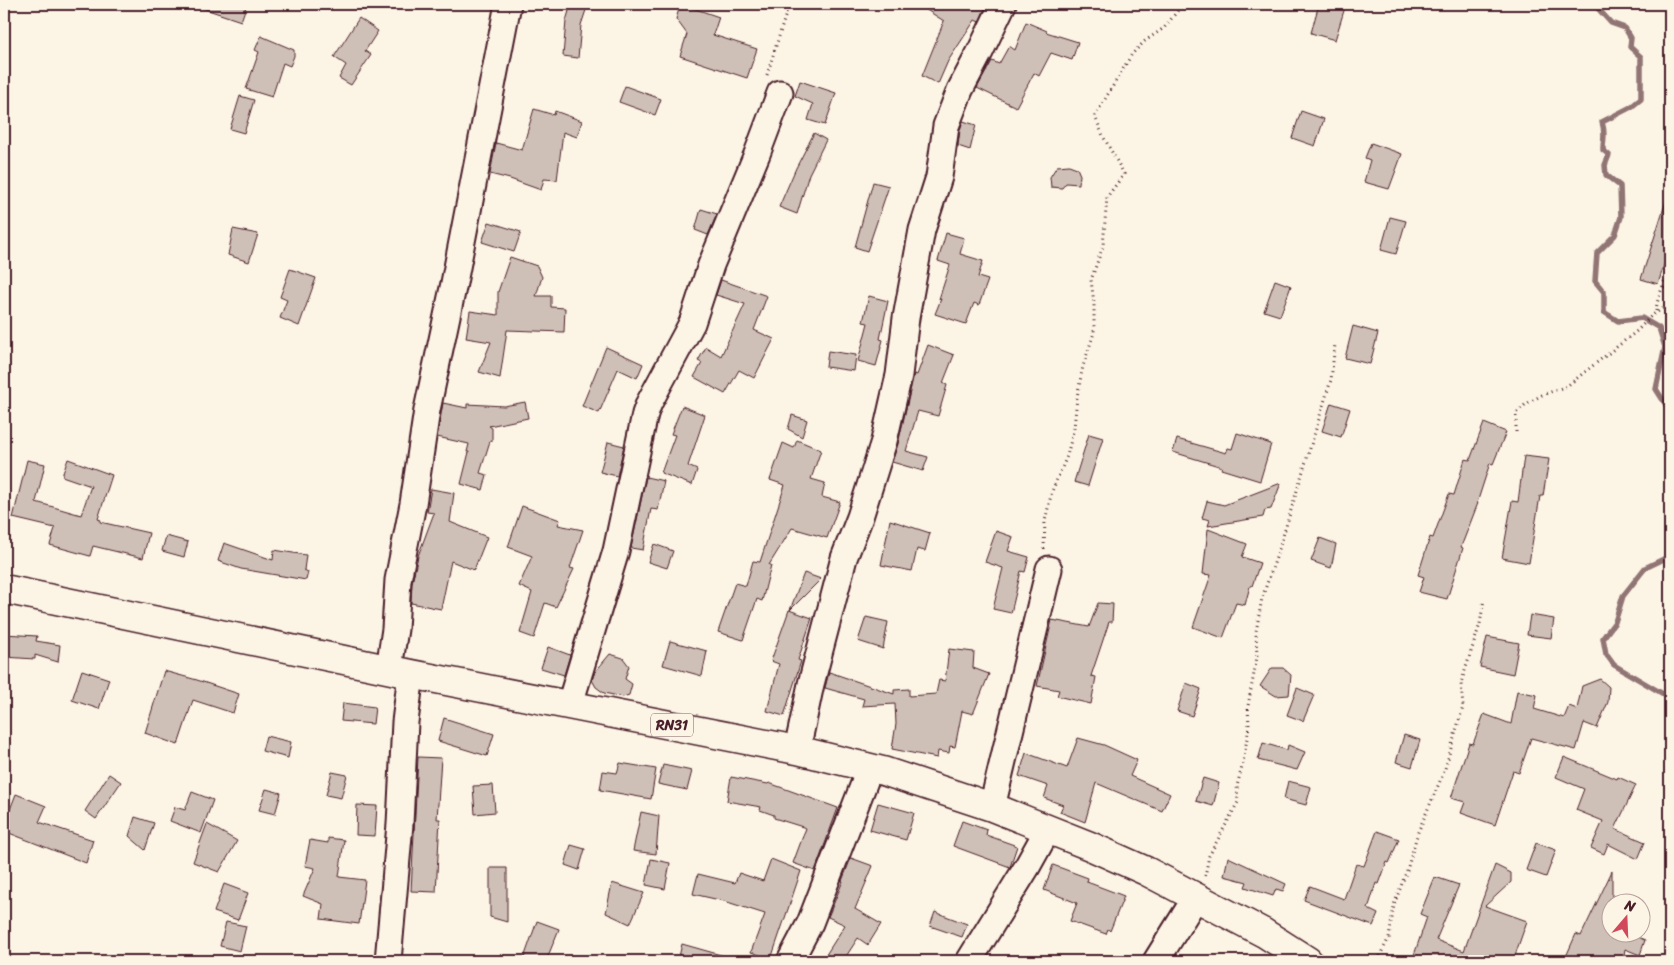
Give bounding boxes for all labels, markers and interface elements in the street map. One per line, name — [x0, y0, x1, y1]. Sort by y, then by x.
road number: RN31 — [651, 714, 693, 736]
north arrow — [1602, 892, 1652, 942]
text: N — [1620, 892, 1639, 920]

